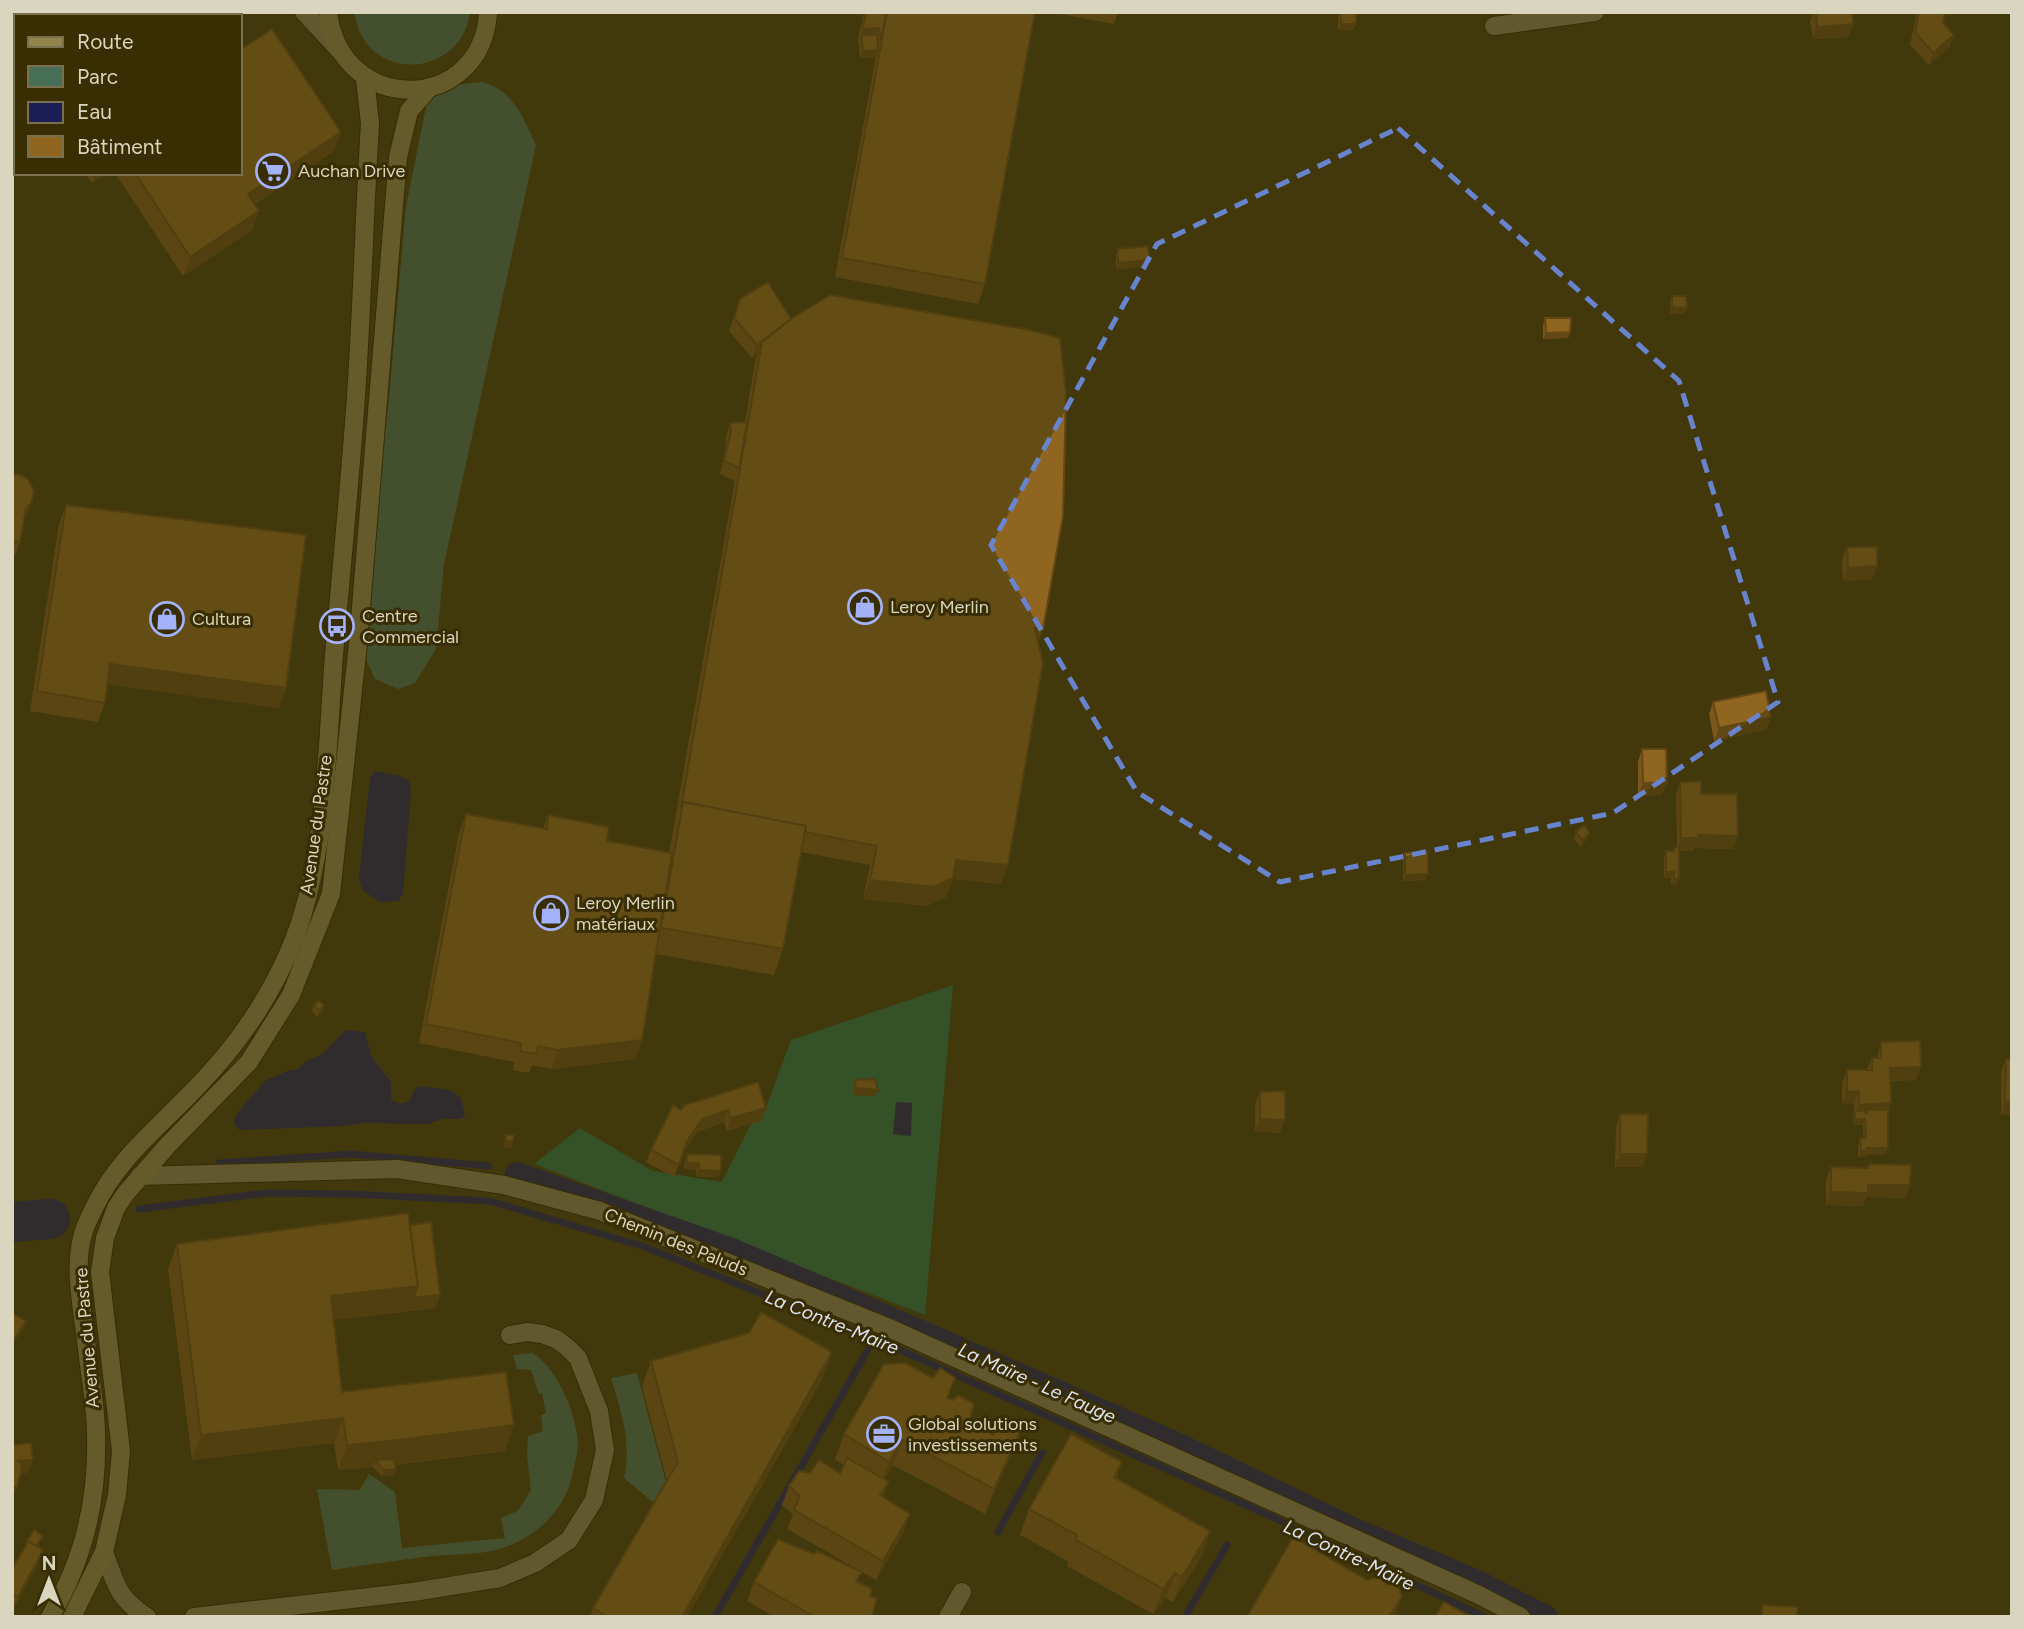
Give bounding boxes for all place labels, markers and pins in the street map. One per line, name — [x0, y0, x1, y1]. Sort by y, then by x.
supermarket icon: Auchan Drive — [254, 152, 292, 190]
place label: Auchan Drive — [298, 160, 405, 182]
shop icon: Leroy Merlin — [846, 588, 884, 626]
place label: Leroy Merlin — [890, 596, 989, 618]
shop icon: Cultura — [148, 600, 186, 638]
place label: Centre Commercial — [362, 605, 459, 648]
bus stop icon: Centre Commercial — [318, 607, 356, 645]
place label: Cultura — [192, 608, 251, 630]
place label: Leroy Merlin matériaux — [576, 892, 675, 935]
shop icon: Leroy Merlin matériaux — [532, 894, 570, 932]
place label: Global solutions investissements — [908, 1413, 1037, 1456]
office icon: Global solutions investissements — [865, 1415, 903, 1453]

